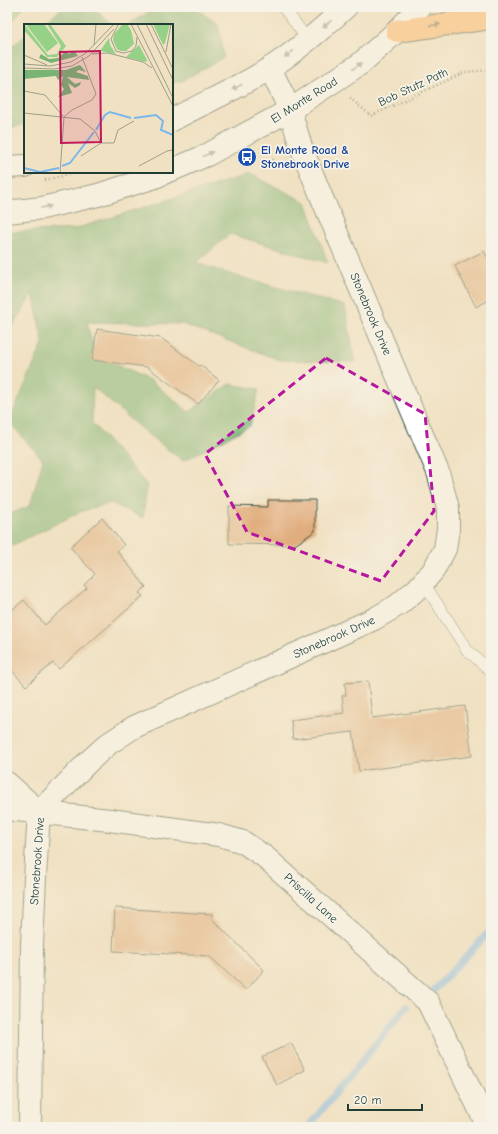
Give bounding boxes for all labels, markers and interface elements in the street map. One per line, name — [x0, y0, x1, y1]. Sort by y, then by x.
one-way arrow — [322, 19, 333, 28]
one-way arrow — [429, 22, 441, 29]
inset map — [24, 24, 173, 173]
one-way arrow — [284, 50, 295, 58]
one-way arrow — [352, 62, 362, 70]
street label: Bob Stutz Path — [376, 65, 450, 109]
street label: El Monte Road — [268, 74, 340, 126]
one-way arrow — [231, 84, 242, 91]
place label: El Monte Road & Stonebrook Drive — [261, 143, 349, 171]
bus stop icon: El Monte Road & Stonebrook Drive — [236, 146, 258, 168]
one-way arrow — [202, 151, 213, 157]
one-way arrow — [39, 204, 52, 210]
street label: Stonebrook Drive — [347, 271, 395, 357]
street label: Stonebrook Drive — [291, 613, 377, 661]
street label: Stonebrook Drive — [27, 817, 47, 905]
street label: Priscilla Lane — [281, 870, 341, 926]
scale bar — [348, 1086, 422, 1112]
text: 20 m — [354, 1093, 382, 1107]

